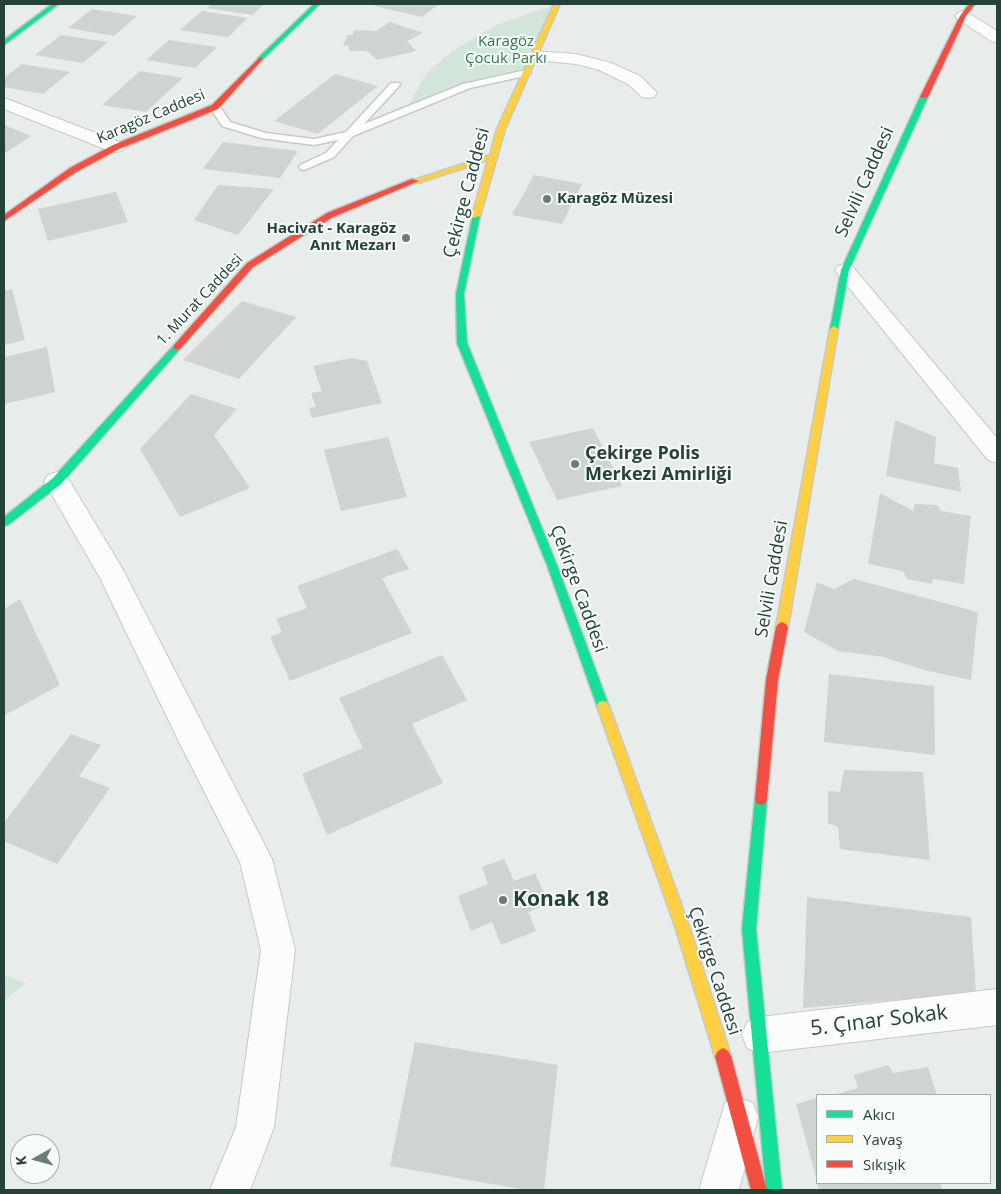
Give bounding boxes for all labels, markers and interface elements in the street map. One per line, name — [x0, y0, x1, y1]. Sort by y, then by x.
park label: Karagöz Çocuk Parkı — [465, 33, 547, 68]
street label: Karagöz Caddesi — [94, 86, 208, 148]
street label: Selvili Caddesi — [831, 124, 899, 240]
street label: Çekirge Caddesi — [439, 126, 495, 260]
place label: Karagöz Müzesi — [557, 190, 673, 208]
marker: Karagöz Müzesi — [541, 193, 553, 205]
place label: Hacivat - Karagöz Anıt Mezarı — [266, 220, 396, 255]
marker: Hacivat - Karagöz Anıt Mezarı — [400, 232, 412, 244]
street label: 1. Murat Caddesi — [153, 251, 247, 349]
place label: Çekirge Polis Merkezi Amirliği — [585, 443, 732, 486]
marker: Çekirge Polis Merkezi Amirliği — [569, 458, 581, 470]
street label: Selvili Caddesi — [751, 519, 793, 639]
street label: Çekirge Caddesi — [545, 522, 611, 656]
place label: Konak 18 — [513, 887, 609, 913]
marker: Konak 18 — [497, 894, 509, 906]
street label: Çekirge Caddesi — [683, 904, 745, 1038]
street label: 5. Çınar Sokak — [809, 1000, 949, 1042]
legend — [816, 1094, 991, 1184]
text: Akıcı — [863, 1104, 895, 1124]
text: Yavaş — [863, 1129, 903, 1149]
north arrow — [10, 1134, 60, 1184]
text: Sıkışık — [863, 1154, 906, 1174]
text: K — [11, 1155, 31, 1167]

